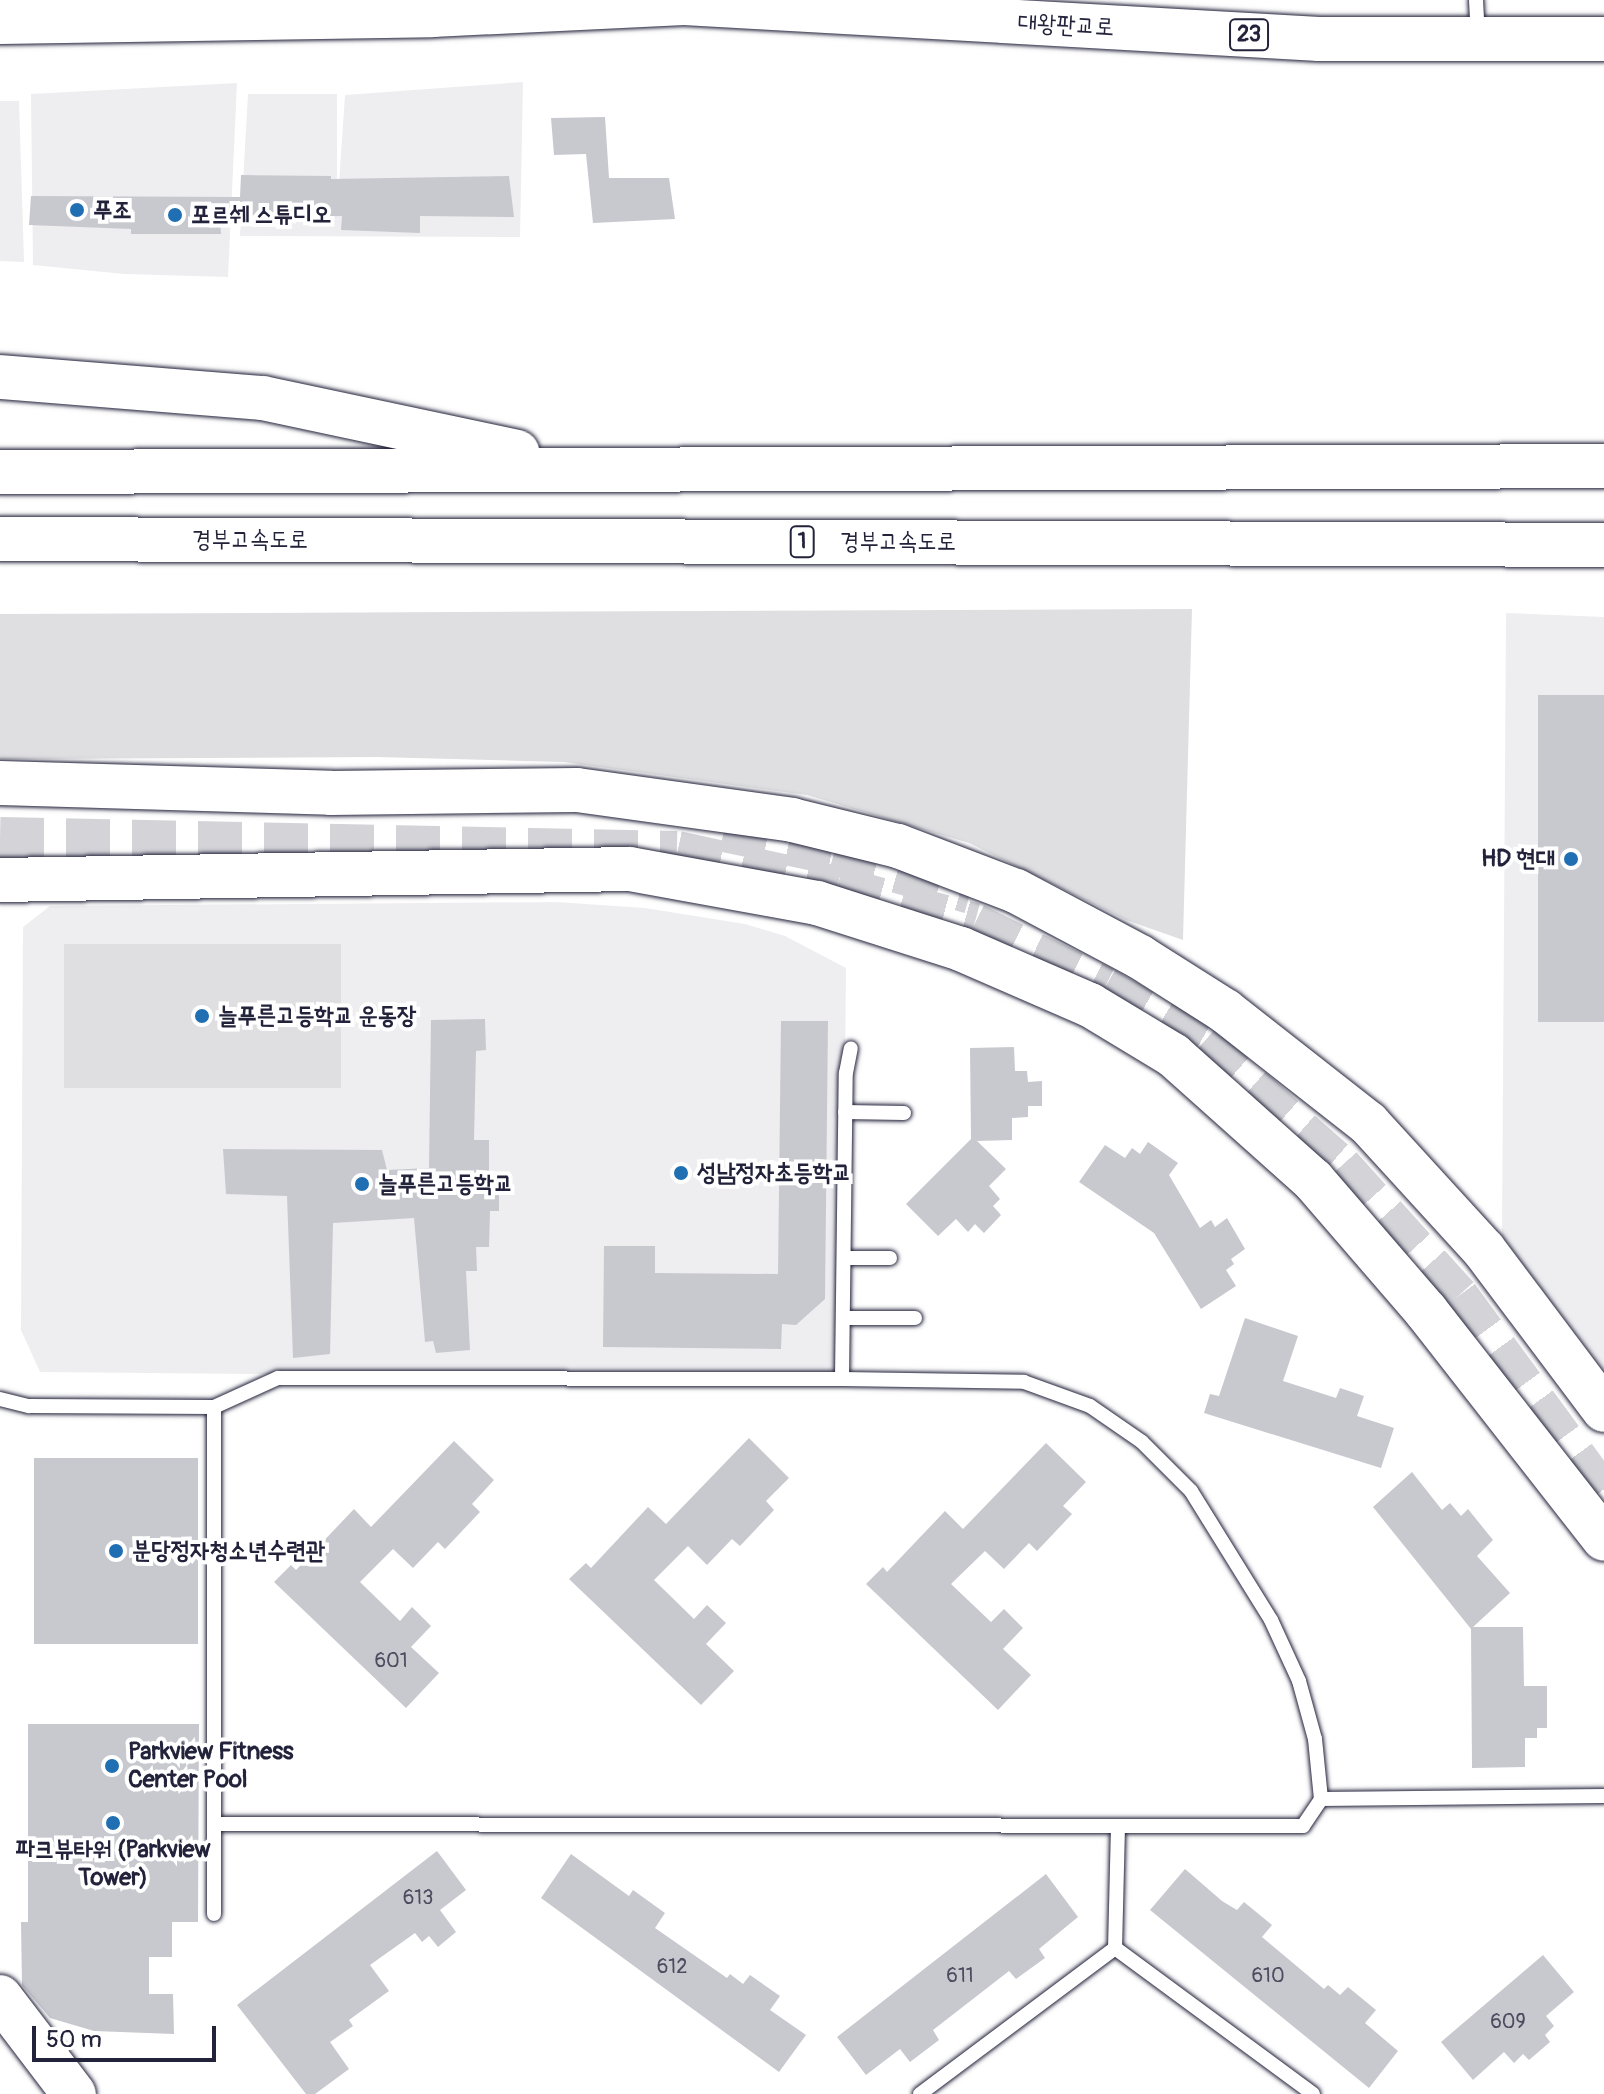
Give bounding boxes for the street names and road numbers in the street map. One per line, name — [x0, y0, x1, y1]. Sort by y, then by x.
street label: 대왕판교로 — [1017, 8, 1115, 42]
road number: 23 — [1229, 17, 1269, 53]
road number: 1 — [788, 524, 816, 560]
street label: 경부고속도로 — [192, 526, 308, 554]
street label: 경부고속도로 — [840, 528, 956, 556]

